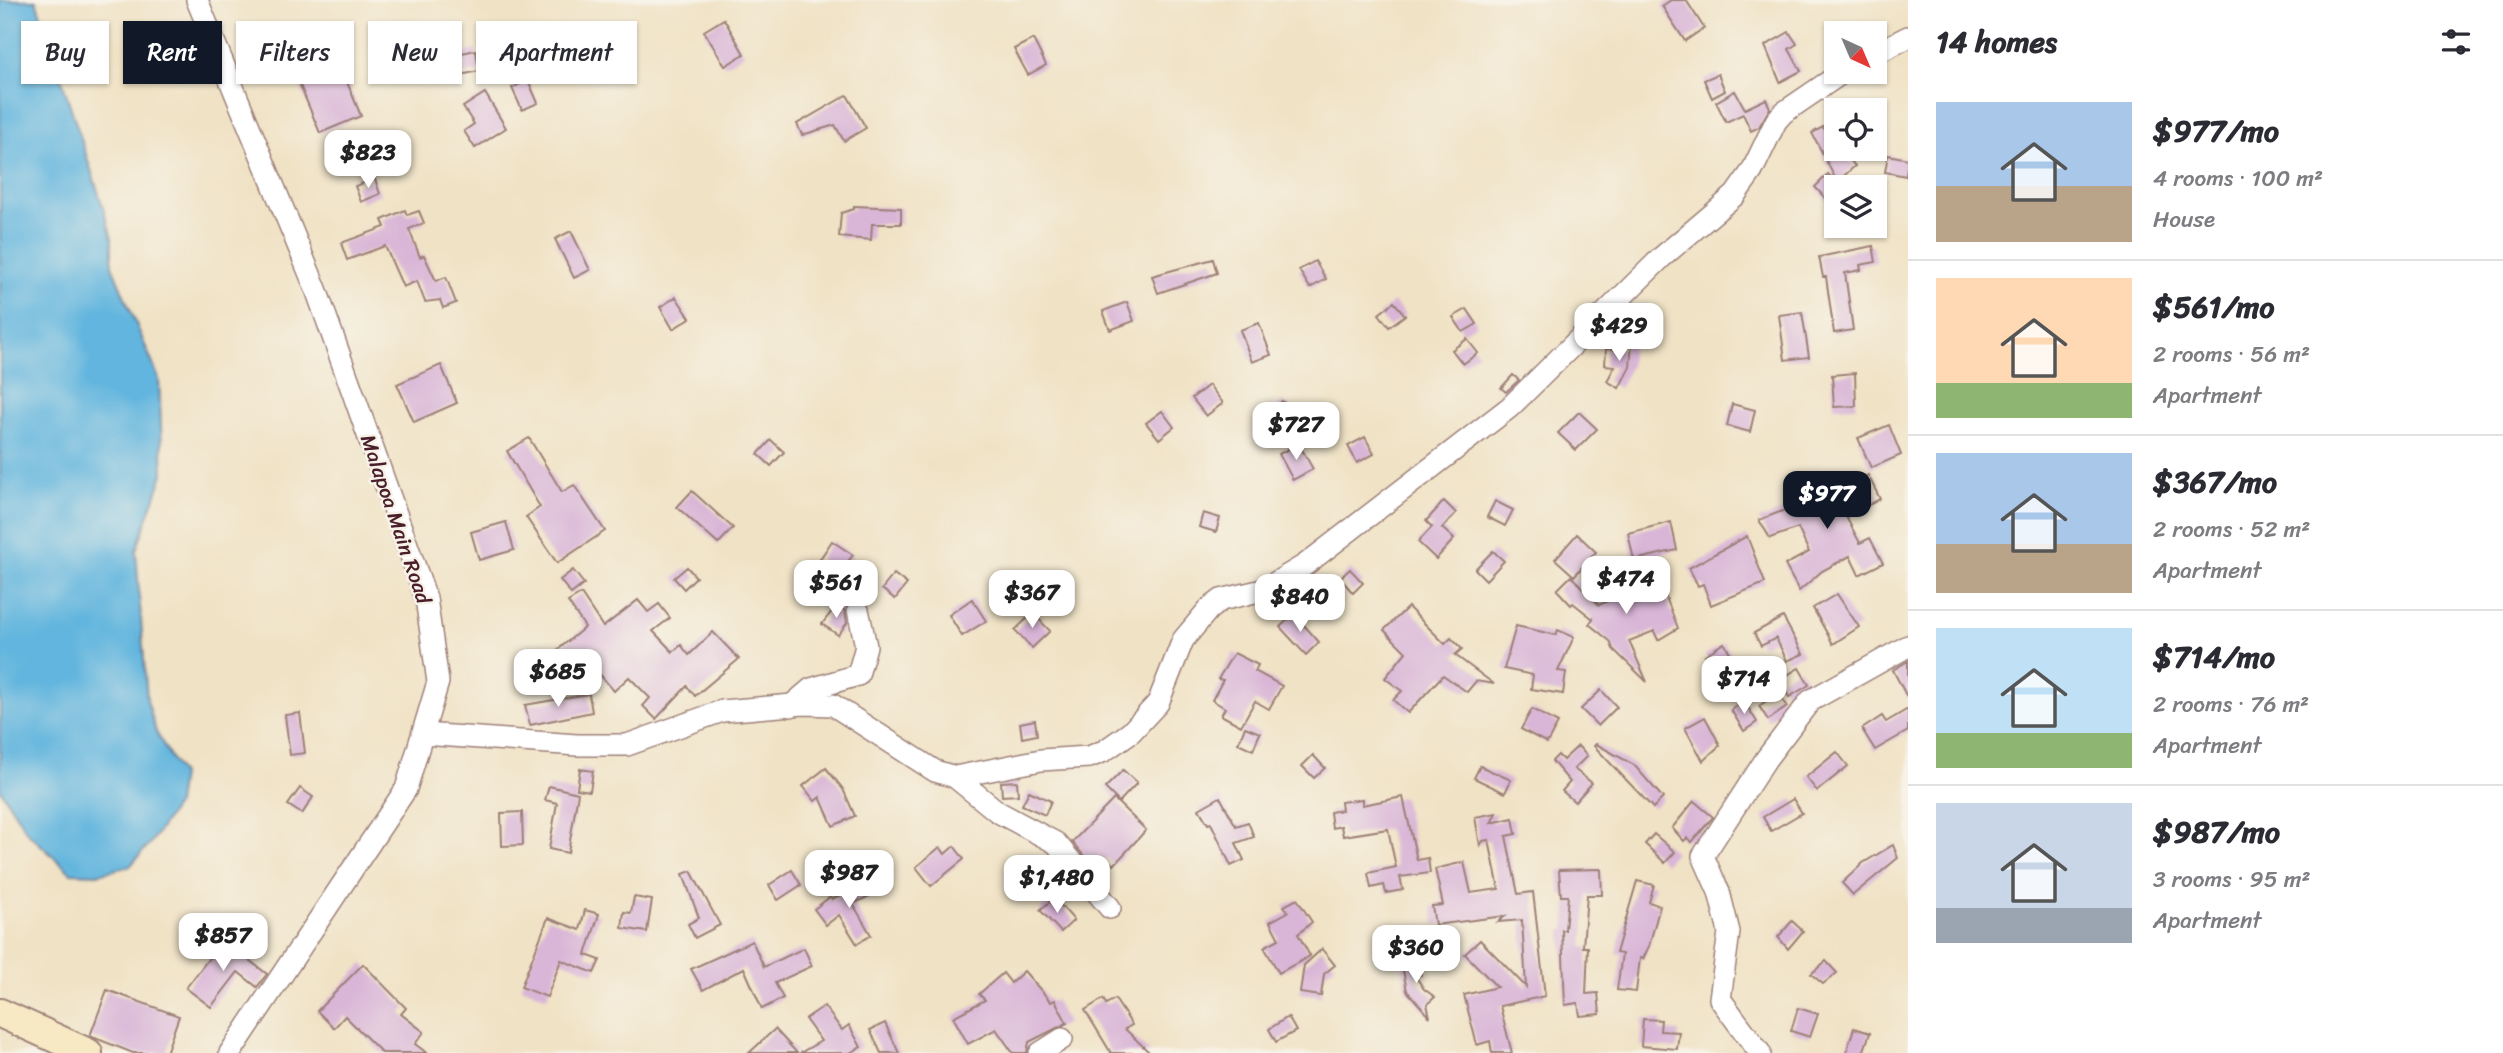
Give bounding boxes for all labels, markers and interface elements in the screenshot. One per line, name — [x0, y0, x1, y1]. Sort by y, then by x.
text: 14 homes — [1936, 15, 2057, 69]
chip: Buy — [21, 21, 109, 84]
chip: Rent — [123, 21, 222, 84]
chip: Filters — [236, 21, 354, 84]
chip: New — [368, 21, 462, 84]
chip: Apartment — [476, 21, 637, 84]
north arrow — [1824, 21, 1886, 84]
map controls — [1824, 21, 1887, 238]
icon: filters — [2437, 23, 2475, 61]
button: locate — [1824, 98, 1887, 161]
text: $977/mo — [2153, 104, 2279, 158]
pin: $823 — [327, 130, 409, 190]
icon: home — [1992, 130, 2076, 214]
text: $823 — [340, 132, 396, 173]
text: 4 rooms · 100 m² — [2153, 158, 2323, 199]
button: layers — [1824, 175, 1887, 238]
text: House — [2153, 199, 2215, 240]
text: $561/mo — [2153, 280, 2275, 334]
pin: $429 — [1578, 304, 1660, 363]
text: $429 — [1590, 305, 1648, 346]
icon: home — [1992, 306, 2076, 390]
text: 2 rooms · 56 m² — [2153, 334, 2310, 375]
text: Apartment — [2153, 375, 2262, 416]
pin: $727 — [1255, 402, 1337, 462]
text: $727 — [1268, 404, 1324, 445]
street label: Malapoa Main Road — [349, 429, 443, 611]
text: $367/mo — [2153, 455, 2277, 509]
pin: $977 — [1786, 472, 1868, 531]
text: $977 — [1799, 473, 1855, 514]
icon: home — [1992, 481, 2076, 565]
text: 2 rooms · 52 m² — [2153, 509, 2310, 550]
text: Apartment — [2153, 550, 2262, 591]
pin: $474 — [1585, 556, 1667, 616]
text: $474 — [1597, 558, 1655, 599]
pin: $561 — [795, 560, 877, 620]
text: $561 — [810, 562, 862, 603]
pin: $367 — [991, 570, 1073, 630]
text: $367 — [1005, 572, 1059, 613]
pin: $840 — [1259, 574, 1341, 634]
text: $840 — [1271, 576, 1329, 617]
text: $714/mo — [2153, 630, 2275, 684]
pin: $685 — [517, 650, 599, 709]
text: $685 — [530, 651, 586, 692]
pin: $714 — [1703, 656, 1785, 716]
icon: home — [1992, 656, 2076, 740]
text: $714 — [1718, 658, 1770, 699]
text: 2 rooms · 76 m² — [2153, 684, 2309, 725]
text: Apartment — [2153, 725, 2262, 766]
text: $987/mo — [2153, 805, 2280, 859]
icon: home — [1992, 831, 2076, 915]
pin: $987 — [808, 850, 890, 910]
text: $987 — [821, 852, 877, 893]
pin: $1,480 — [1000, 856, 1114, 915]
text: $1,480 — [1020, 857, 1094, 898]
text: 3 rooms · 95 m² — [2153, 859, 2310, 900]
text: Apartment — [2153, 900, 2262, 941]
pin: $857 — [182, 914, 264, 973]
text: $857 — [195, 915, 251, 956]
pin: $360 — [1375, 926, 1457, 985]
text: $360 — [1388, 927, 1444, 968]

